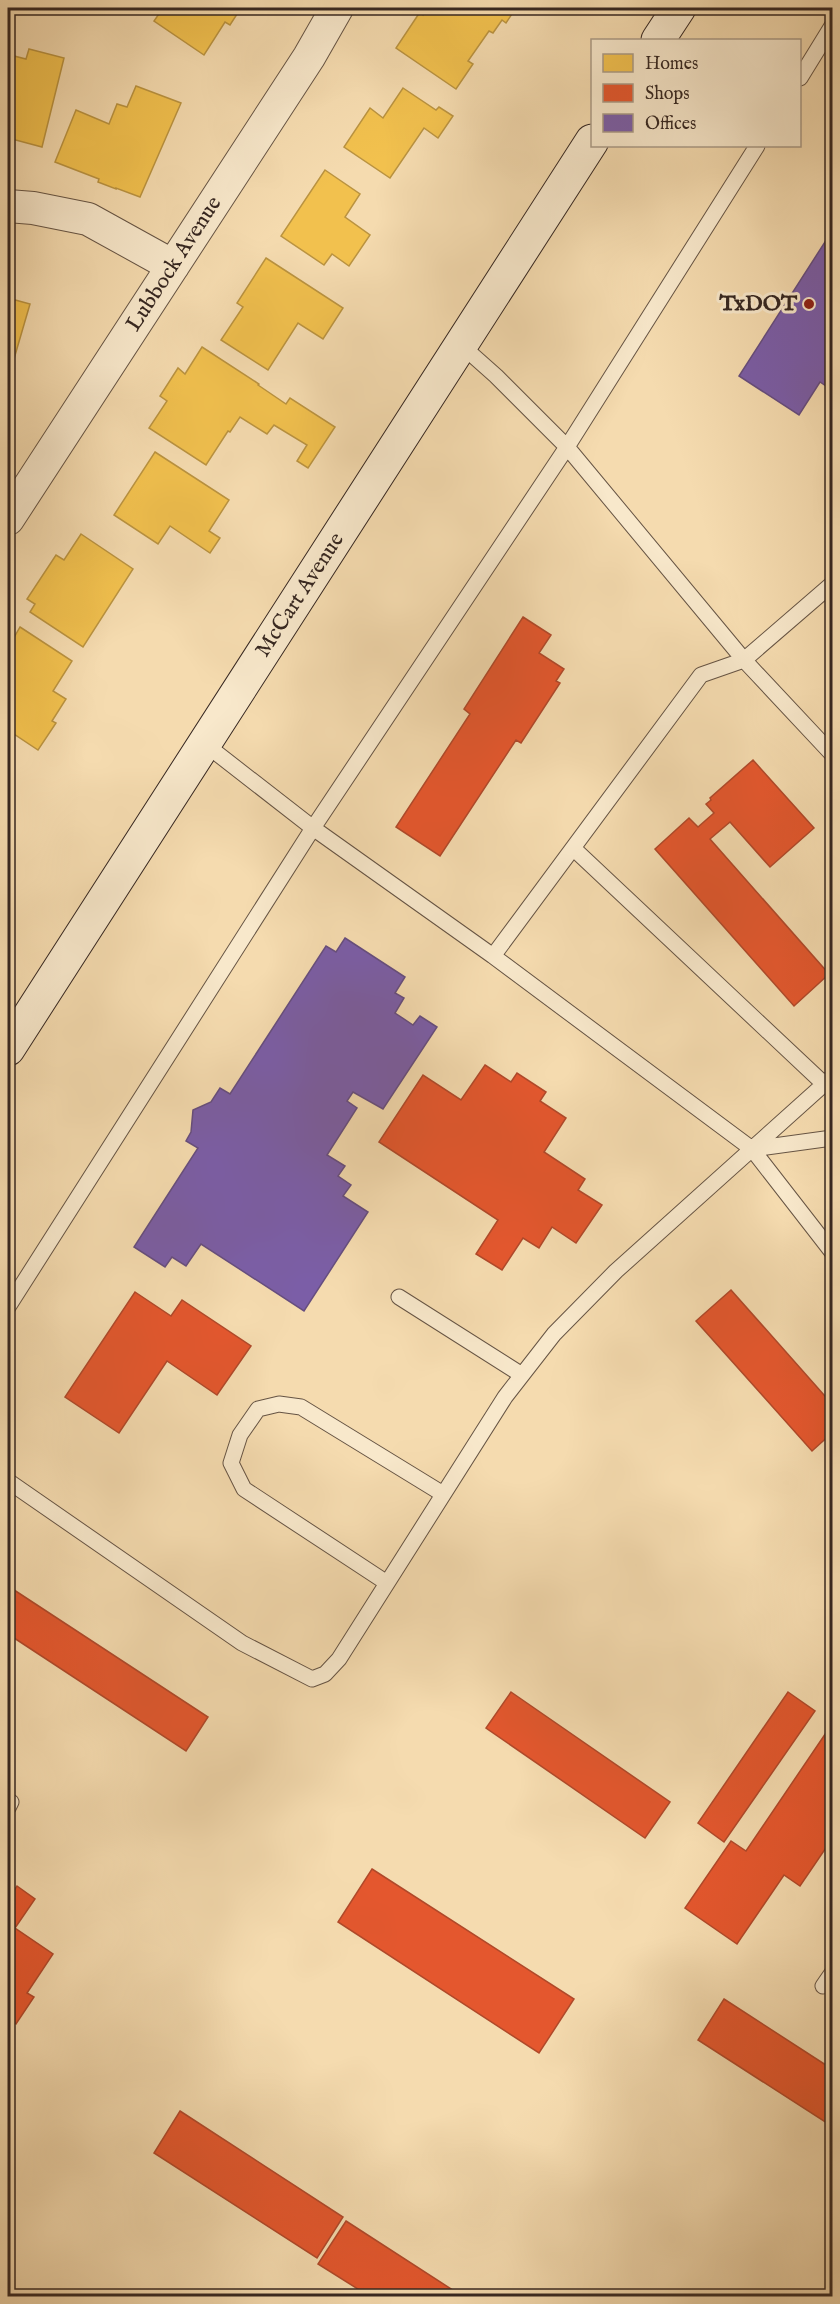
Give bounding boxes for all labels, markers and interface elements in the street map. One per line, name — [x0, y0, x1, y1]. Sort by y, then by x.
legend — [591, 39, 801, 147]
text: Homes — [645, 53, 698, 76]
text: Shops — [645, 83, 690, 106]
text: Offices — [645, 113, 696, 136]
street label: Lubbock Avenue — [120, 191, 228, 337]
place label: TxDOT — [718, 290, 798, 318]
marker: TxDOT — [802, 297, 816, 311]
street label: McCart Avenue — [249, 527, 351, 663]

